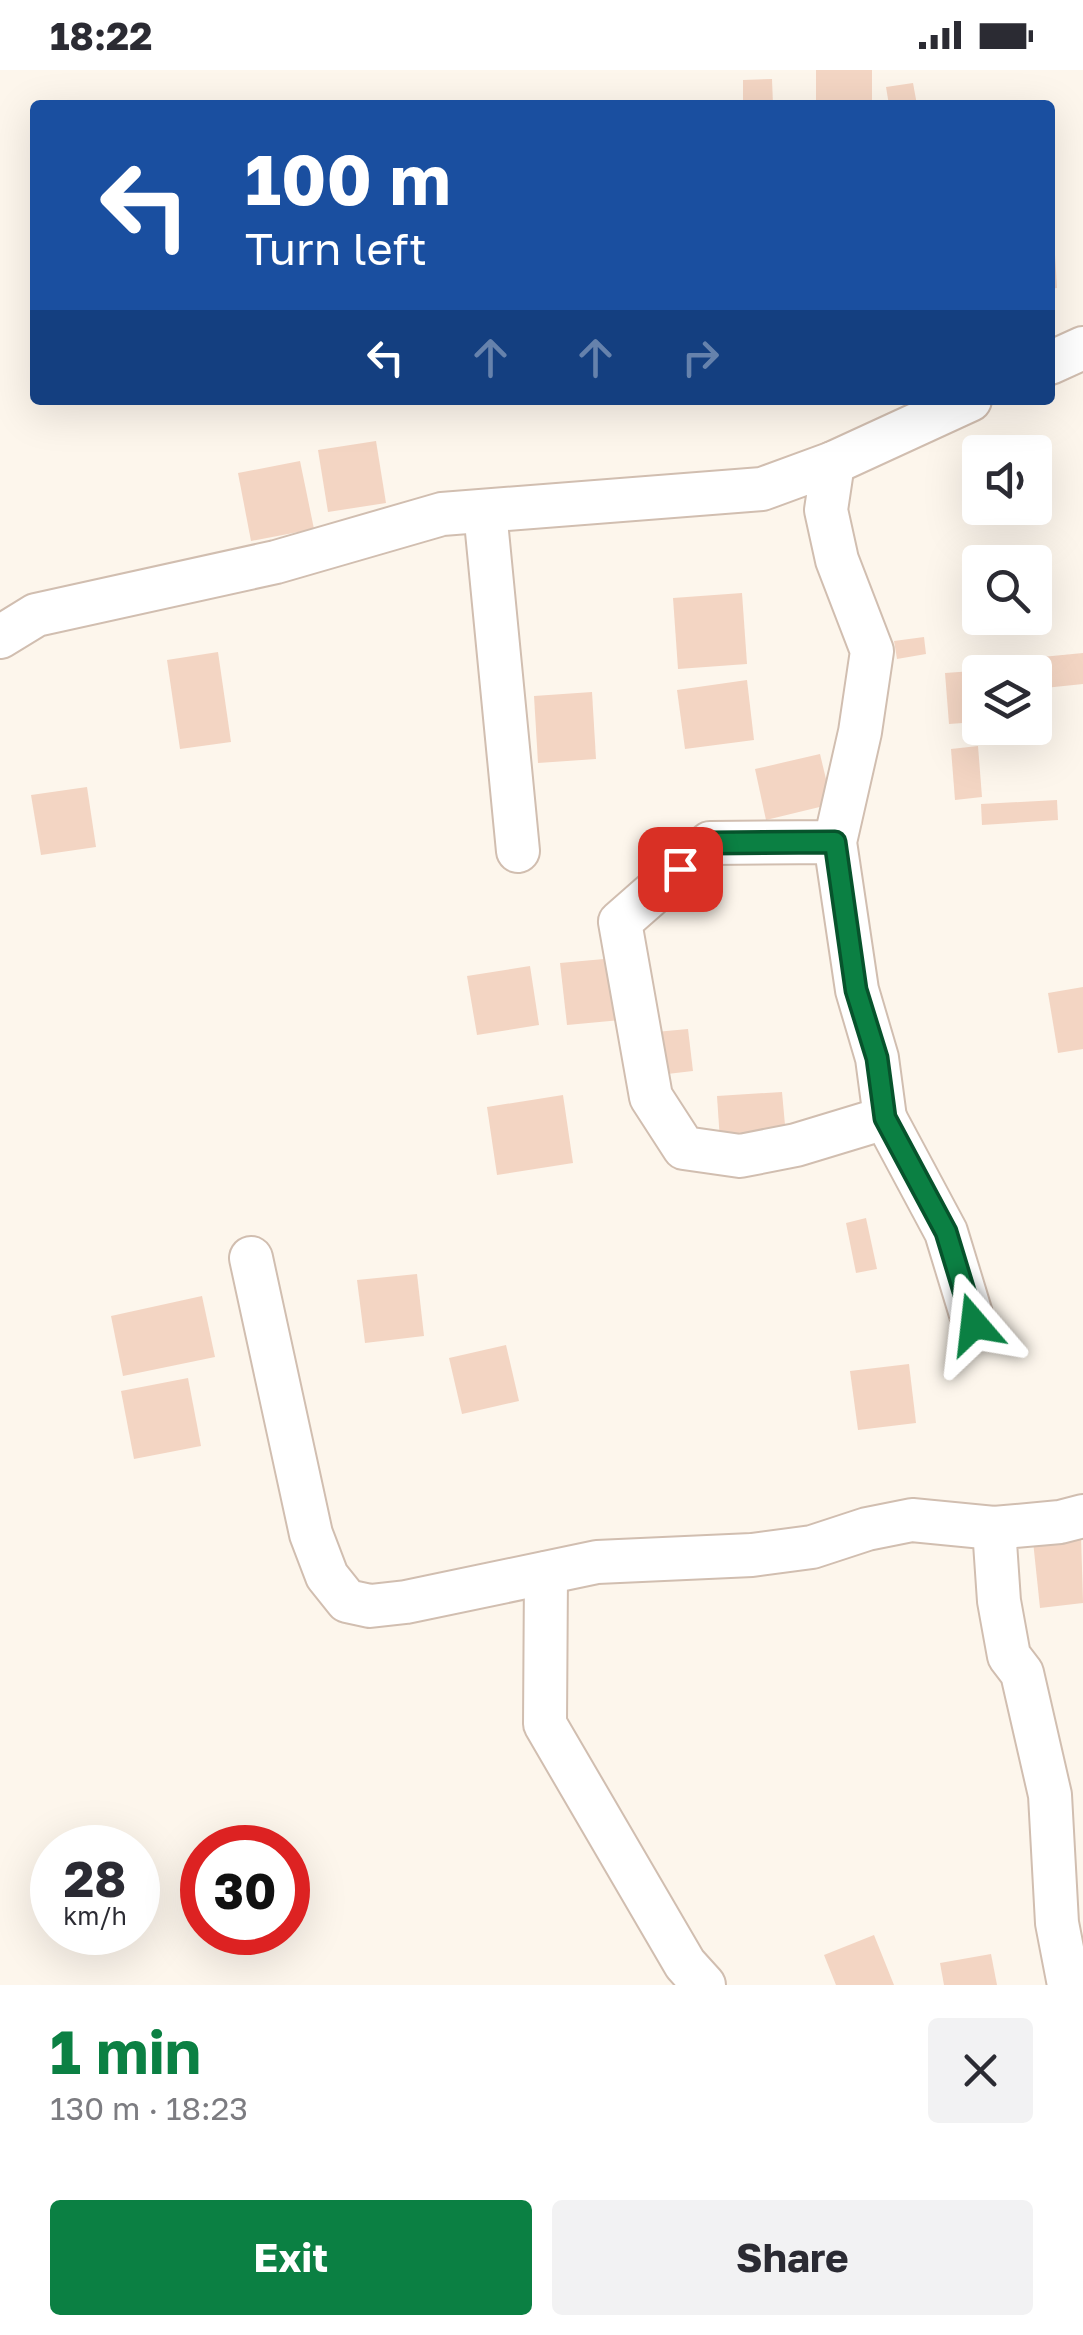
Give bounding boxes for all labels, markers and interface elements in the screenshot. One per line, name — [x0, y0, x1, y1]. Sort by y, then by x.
text: 18:22 — [50, 13, 152, 58]
text: 100 m — [245, 136, 451, 220]
icon: left — [80, 140, 210, 270]
text: Turn left — [245, 221, 427, 275]
icon: left — [358, 330, 413, 385]
icon: ahead — [463, 330, 518, 385]
icon: ahead — [568, 330, 623, 385]
icon: right — [673, 330, 728, 385]
map controls — [962, 435, 1052, 745]
button: sound — [962, 435, 1052, 525]
button: search — [962, 545, 1052, 635]
button: layers — [962, 655, 1052, 745]
pin — [638, 827, 723, 912]
icon: arrive — [653, 842, 708, 897]
position arrow — [922, 1272, 1026, 1376]
speed limit sign: 30 — [180, 1825, 310, 1955]
text: 28 — [64, 1848, 126, 1908]
text: km/h — [63, 1900, 127, 1931]
text: 1 min — [50, 2015, 201, 2087]
button: close — [928, 2018, 1033, 2123]
text: 130 m · 18:23 — [50, 2089, 248, 2127]
button: Exit — [50, 2200, 532, 2315]
button: Share — [552, 2200, 1033, 2315]

